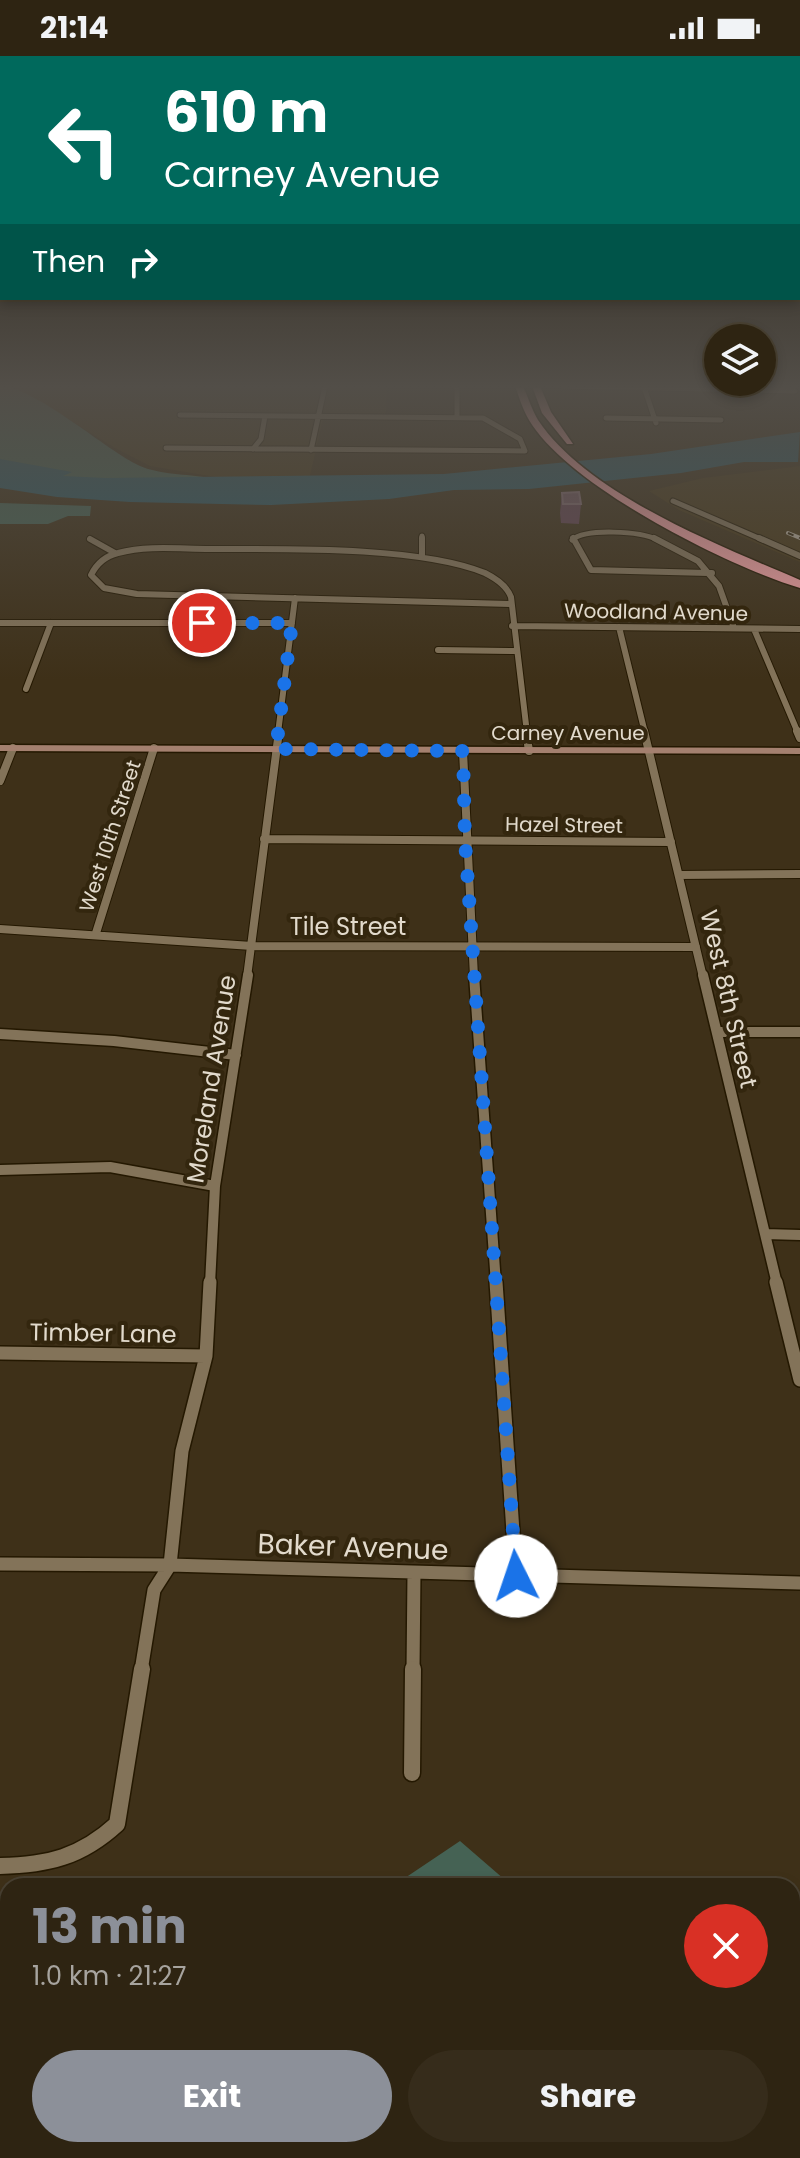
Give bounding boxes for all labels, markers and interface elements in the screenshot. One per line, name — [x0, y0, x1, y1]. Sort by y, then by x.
text: 21:14 — [40, 6, 109, 49]
text: 610 m — [164, 73, 328, 152]
icon: left — [32, 88, 136, 192]
text: Carney Avenue — [164, 149, 440, 200]
text: Then — [32, 240, 105, 283]
icon: right — [121, 240, 165, 284]
map controls — [704, 324, 776, 396]
button: layers — [704, 324, 776, 396]
pin — [168, 589, 236, 657]
street label: Woodland Avenue — [564, 596, 748, 628]
icon: arrive — [180, 601, 224, 645]
street label: Carney Avenue — [491, 719, 645, 747]
street label: West 10th Street — [72, 757, 148, 915]
street label: Hazel Street — [505, 810, 623, 840]
street label: West 8th Street — [692, 907, 766, 1091]
street label: Tile Street — [290, 910, 406, 943]
street label: Moreland Avenue — [178, 973, 244, 1185]
street label: Timber Lane — [29, 1315, 177, 1351]
street label: Baker Avenue — [257, 1524, 449, 1570]
position arrow — [474, 1534, 558, 1618]
text: 13 min — [32, 1893, 187, 1960]
button: close — [684, 1904, 768, 1988]
text: 1.0 km · 21:27 — [32, 1958, 187, 1994]
button: Exit — [32, 2050, 392, 2142]
button: Share — [408, 2050, 768, 2142]

